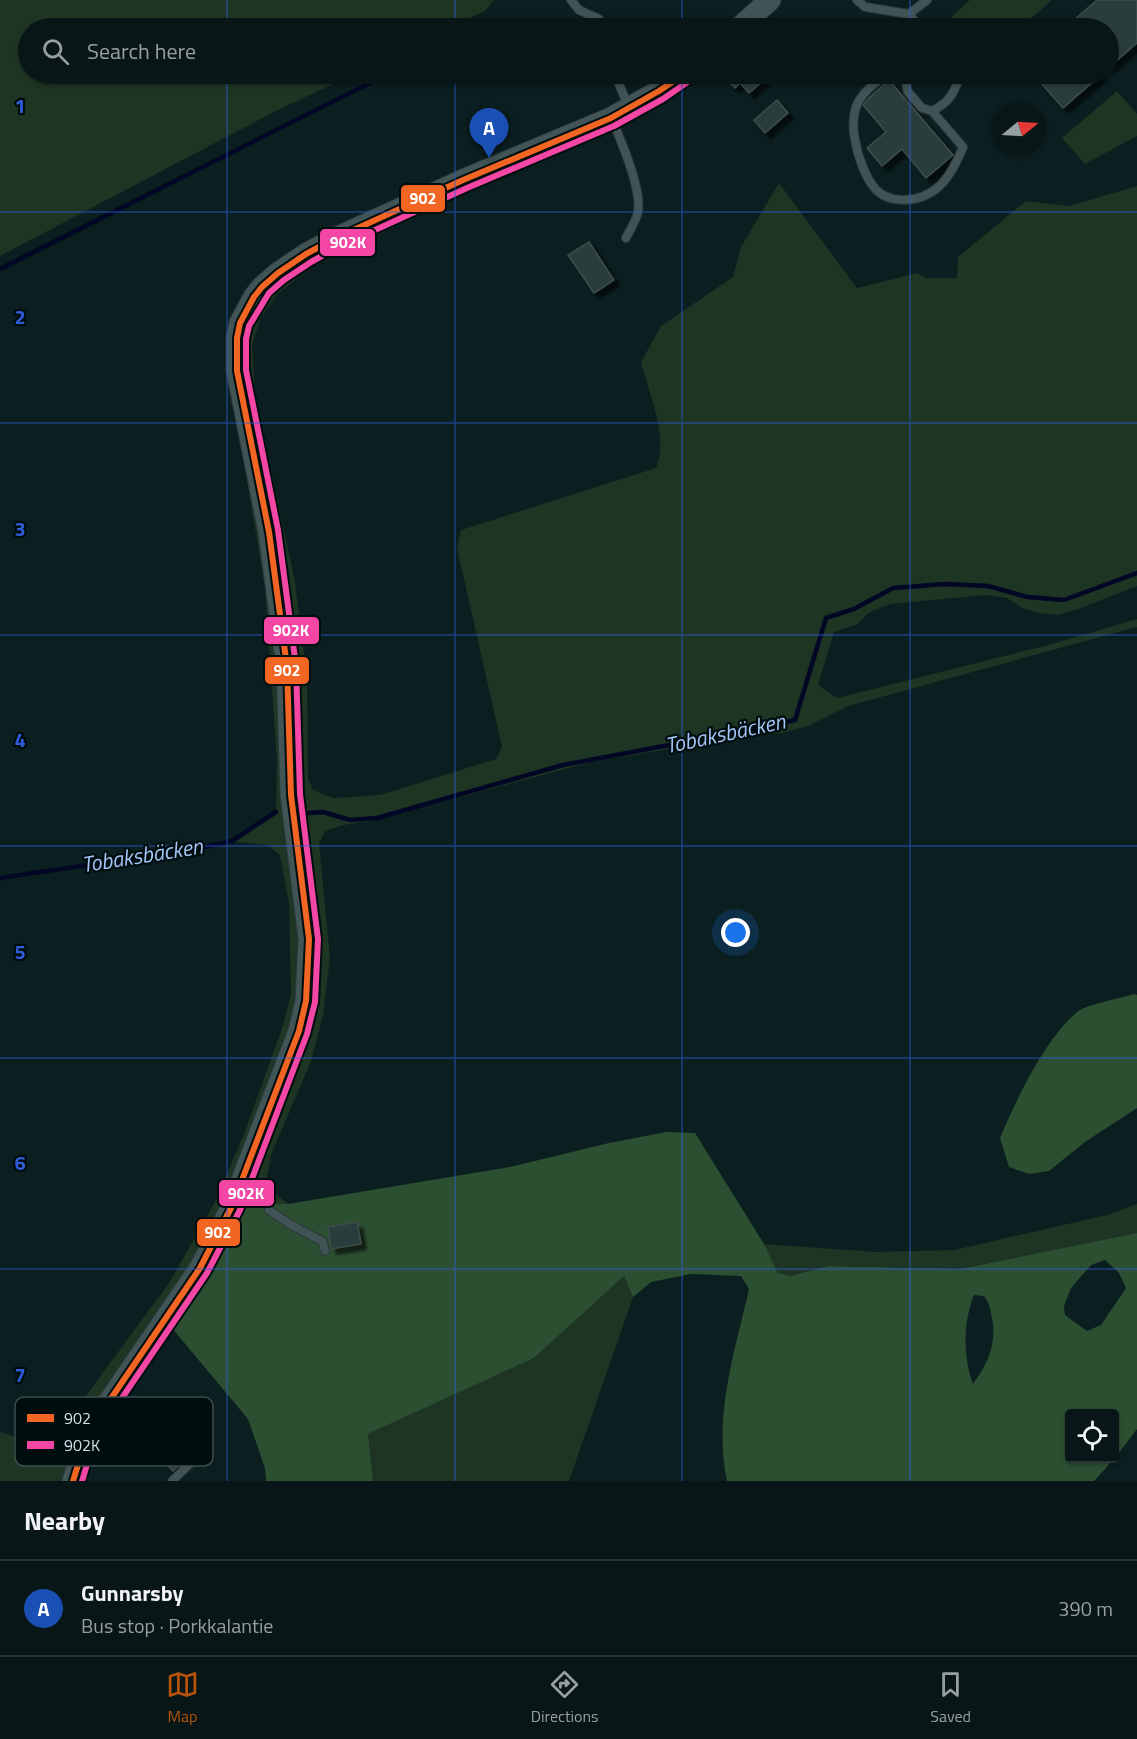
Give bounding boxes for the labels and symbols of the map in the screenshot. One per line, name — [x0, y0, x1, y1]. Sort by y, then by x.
text: 1 — [14, 90, 26, 121]
north arrow — [993, 102, 1047, 156]
pin: A — [470, 108, 508, 158]
line badge: 902 — [400, 184, 446, 213]
text: 902 — [410, 186, 436, 210]
line badge: 902K — [319, 228, 376, 257]
text: 902K — [330, 230, 367, 254]
text: 2 — [14, 301, 26, 332]
text: 3 — [14, 513, 26, 544]
line badge: 902K — [263, 616, 320, 645]
text: 902K — [273, 618, 310, 642]
line badge: 902 — [264, 656, 310, 685]
text: 902 — [274, 658, 300, 682]
water label: Tobaksbäcken — [662, 703, 789, 762]
text: 4 — [14, 724, 26, 755]
water label: Tobaksbäcken — [79, 828, 206, 881]
your location — [721, 918, 750, 947]
text: 5 — [14, 936, 26, 967]
text: 6 — [14, 1147, 26, 1178]
line badge: 902K — [218, 1179, 275, 1207]
text: 902K — [228, 1181, 265, 1205]
line badge: 902 — [196, 1218, 241, 1247]
text: 902 — [205, 1220, 231, 1244]
text: 7 — [14, 1359, 26, 1390]
legend — [15, 1397, 213, 1466]
text: 902 — [64, 1406, 91, 1430]
text: 902K — [64, 1433, 100, 1457]

